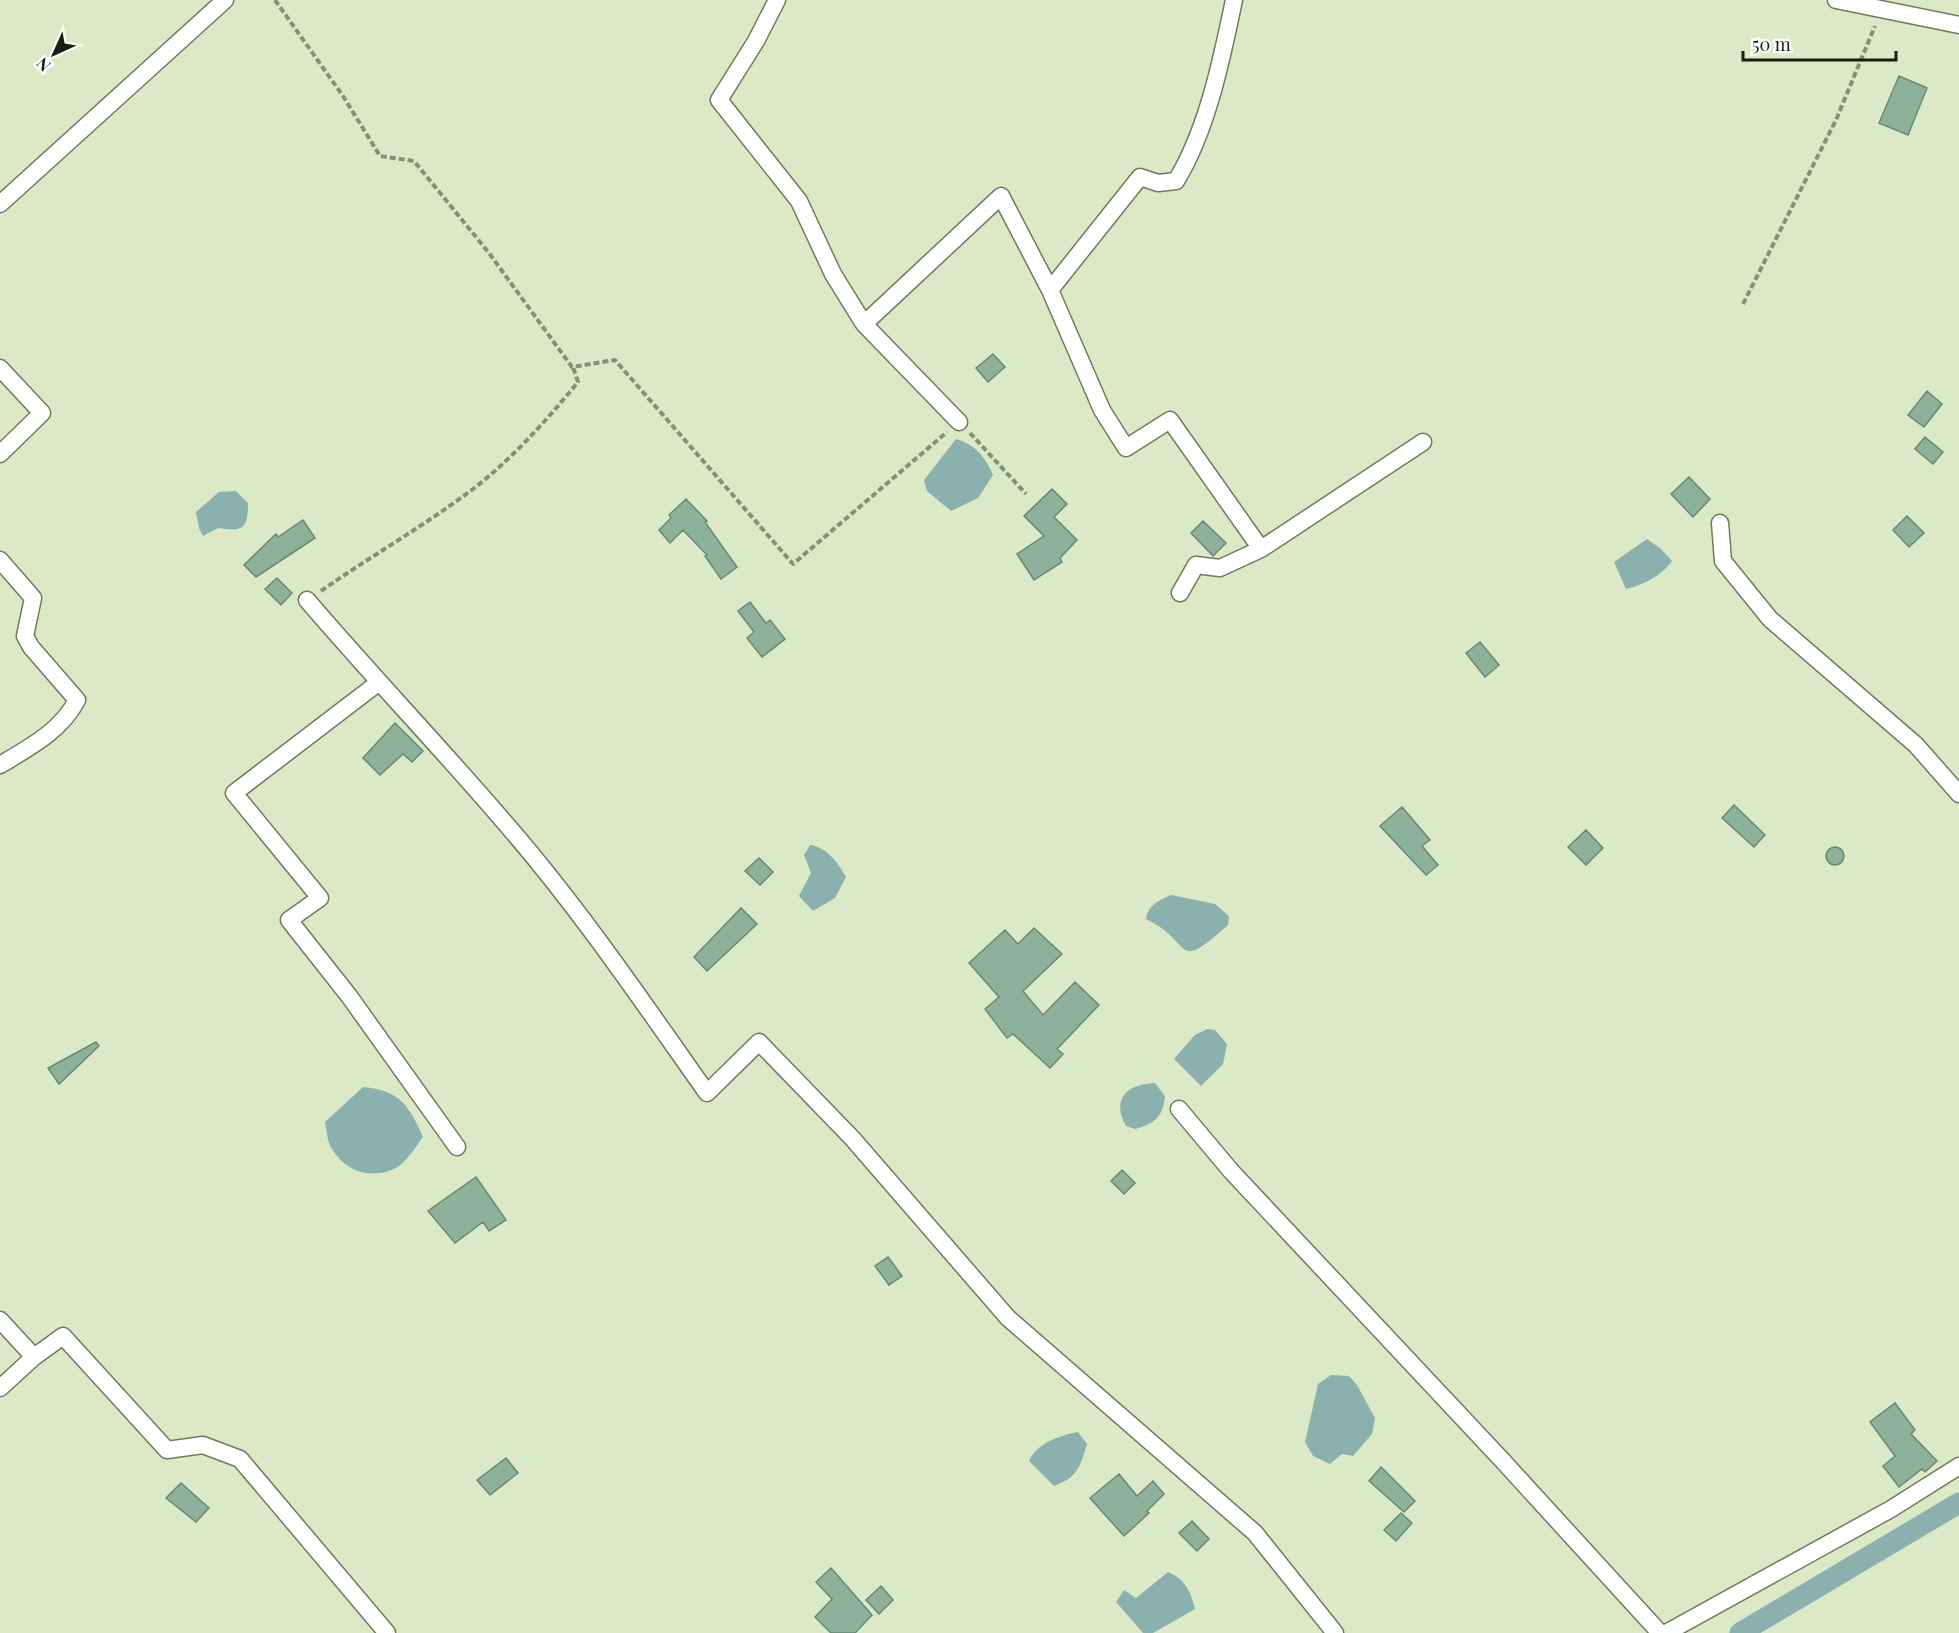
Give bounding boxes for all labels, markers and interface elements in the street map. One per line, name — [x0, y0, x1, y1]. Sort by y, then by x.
north arrow — [24, 24, 84, 84]
scale bar — [1743, 24, 1896, 62]
text: 50 m — [1752, 32, 1791, 56]
text: N — [31, 53, 55, 76]

